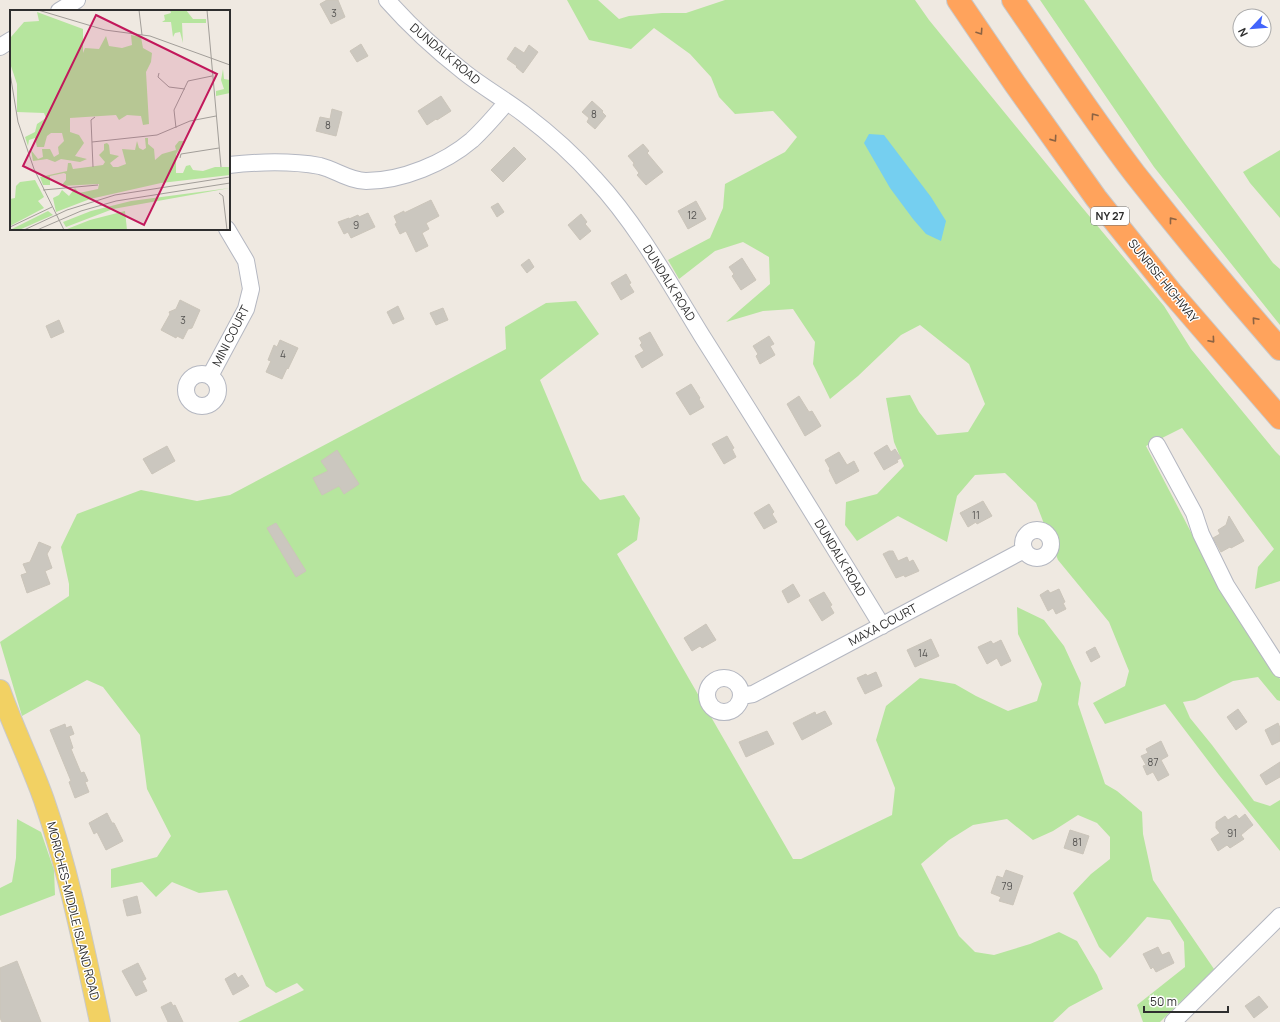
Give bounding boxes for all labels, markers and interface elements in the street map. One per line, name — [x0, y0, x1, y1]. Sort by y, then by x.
house number: 3 — [331, 6, 337, 20]
north arrow — [1232, 8, 1272, 48]
inset map — [10, 10, 230, 230]
street label: DUNDALK ROAD — [406, 19, 484, 88]
text: N — [1234, 26, 1251, 39]
one-way arrow — [975, 28, 983, 35]
house number: 8 — [591, 107, 597, 121]
one-way arrow — [1092, 113, 1099, 120]
house number: 8 — [325, 118, 331, 132]
one-way arrow — [1050, 135, 1057, 142]
road number: NY 27 — [1091, 207, 1129, 225]
house number: 12 — [687, 208, 697, 222]
one-way arrow — [1169, 217, 1176, 224]
house number: 9 — [353, 218, 359, 232]
street label: SUNRISE HIGHWAY — [1124, 235, 1203, 326]
street label: DUNDALK ROAD — [639, 241, 700, 324]
street label: MINI COURT — [208, 301, 254, 369]
house number: 3 — [180, 313, 186, 327]
one-way arrow — [1252, 317, 1259, 325]
one-way arrow — [1208, 336, 1215, 343]
house number: 4 — [280, 347, 286, 361]
house number: 11 — [972, 508, 980, 522]
street label: DUNDALK ROAD — [811, 516, 870, 599]
street label: MAXA COURT — [845, 599, 921, 650]
house number: 14 — [918, 646, 928, 660]
house number: 87 — [1148, 755, 1158, 769]
street label: MORICHES-MIDDLE ISLAND ROAD — [43, 820, 104, 1002]
house number: 91 — [1227, 826, 1237, 840]
house number: 81 — [1072, 835, 1082, 849]
house number: 79 — [1001, 879, 1013, 893]
scale bar — [1144, 988, 1228, 1014]
text: 50 m — [1150, 993, 1177, 1010]

